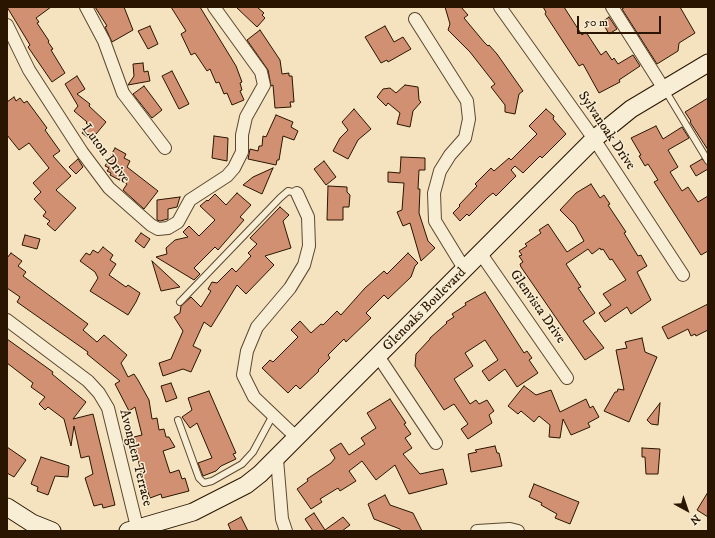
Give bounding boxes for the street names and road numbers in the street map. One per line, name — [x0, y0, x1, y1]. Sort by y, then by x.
street label: Sylvanoak Drive — [574, 89, 638, 173]
street label: Luton Drive — [77, 121, 133, 187]
street label: Glenoaks Boulevard — [380, 265, 470, 355]
street label: Glenvista Drive — [505, 267, 569, 347]
street label: Avonglen Terrace — [115, 408, 155, 508]

